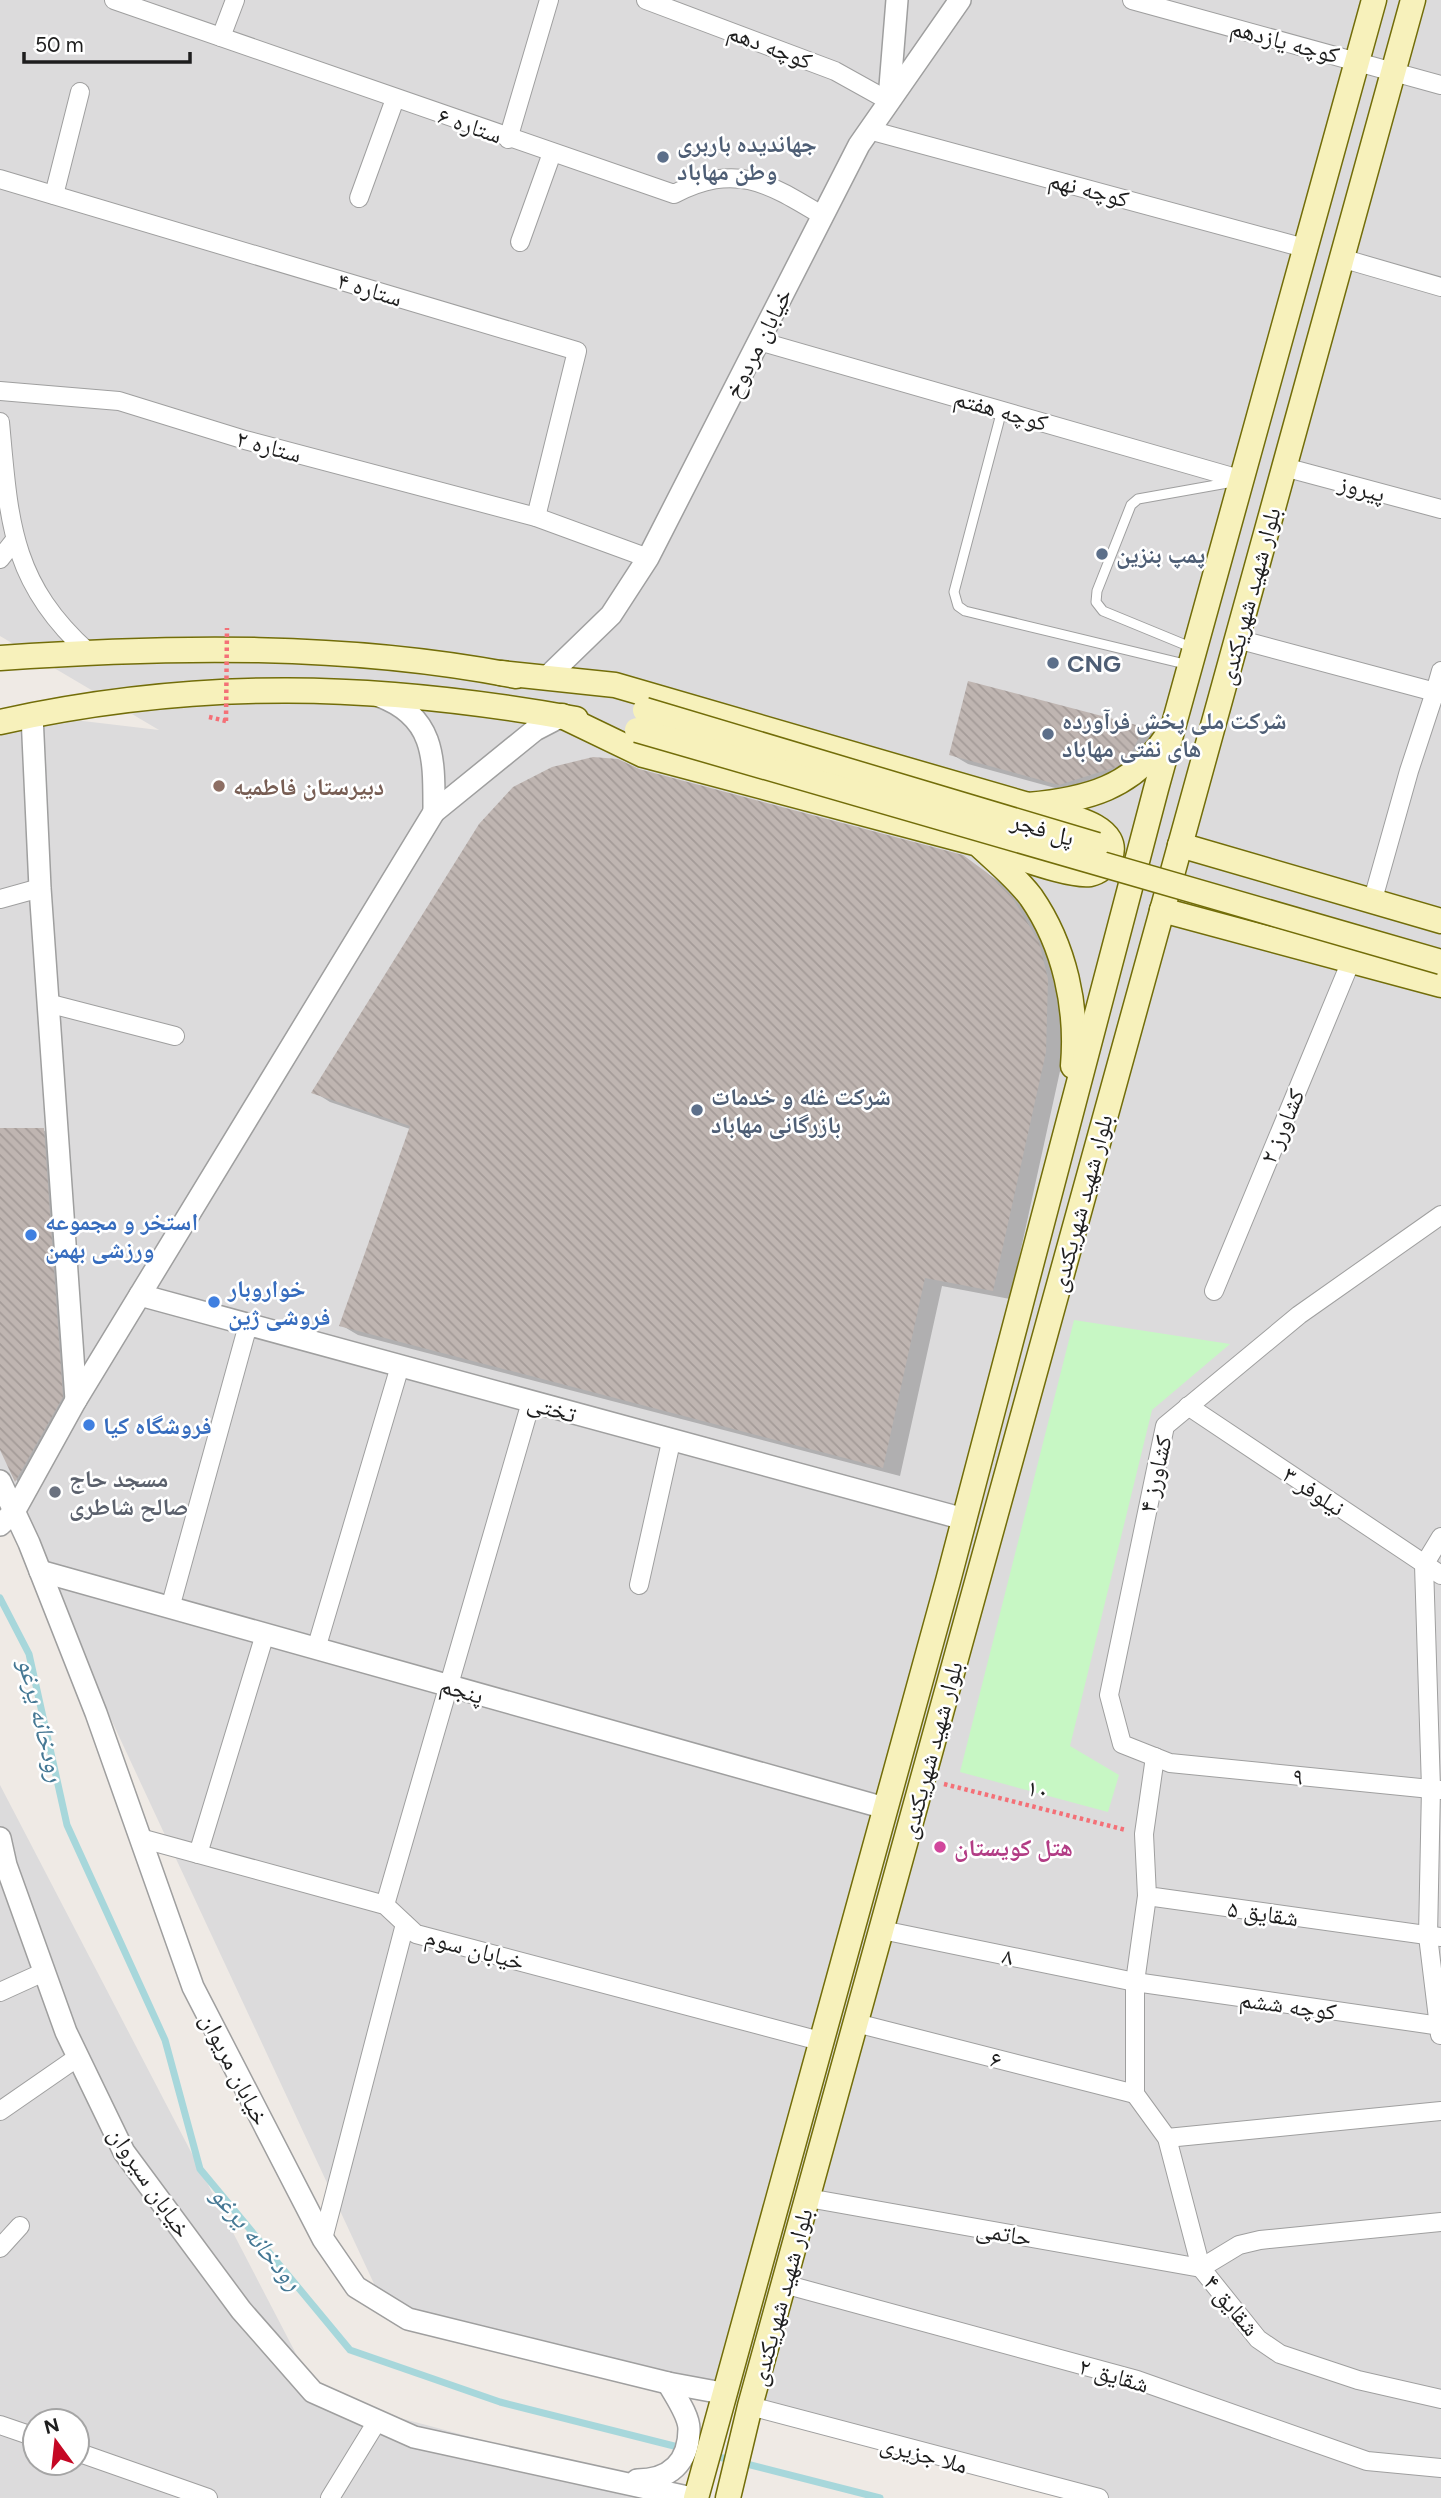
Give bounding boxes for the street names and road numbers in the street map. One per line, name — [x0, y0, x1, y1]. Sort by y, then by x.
street label: کوچه یازدهم — [1227, 13, 1343, 71]
street label: کوچه دهم — [723, 17, 816, 77]
street label: ستاره ۶ — [434, 101, 506, 149]
street label: کوچه نهم — [1045, 164, 1132, 216]
street label: ستاره ۴ — [334, 265, 406, 313]
street label: خیابان مردوخ — [718, 283, 799, 403]
street label: کوچه هفتم — [950, 383, 1051, 439]
street label: ستاره ۲ — [233, 423, 305, 469]
street label: پیروز — [1334, 468, 1388, 508]
street label: بلوار شهید شهریکندی — [1211, 504, 1287, 688]
street label: پل فجر — [1007, 805, 1078, 852]
street label: کشاورز ۲ — [1253, 1084, 1311, 1168]
street label: بلوار شهید شهریکندی — [1043, 1111, 1119, 1295]
street label: تختی — [524, 1387, 580, 1429]
street label: کشاورز ۴ — [1132, 1433, 1178, 1515]
street label: نیلوفر ۳ — [1277, 1460, 1351, 1522]
street label: بلوار شهید شهریکندی — [893, 1658, 969, 1842]
street label: پنجم — [436, 1670, 487, 1712]
street label: ۹ — [1291, 1761, 1305, 1791]
street label: ۱۰ — [1024, 1772, 1052, 1806]
street label: شقایق ۵ — [1226, 1894, 1300, 1932]
street label: خیابان سوم — [422, 1922, 528, 1978]
street label: ۸ — [1000, 1941, 1017, 1971]
street label: کوچه ششم — [1237, 1984, 1338, 2028]
street label: خیابان مریوان — [194, 2008, 276, 2130]
street label: ۶ — [987, 2044, 1005, 2074]
street label: خیابان سیروان — [102, 2121, 198, 2243]
street label: بلوار شهید شهریکندی — [743, 2205, 819, 2389]
street label: حاتمی — [974, 2214, 1034, 2252]
street label: شقایق ۴ — [1198, 2268, 1266, 2342]
street label: شقایق ۲ — [1076, 2351, 1152, 2399]
street label: ملا جزیری — [877, 2428, 971, 2480]

